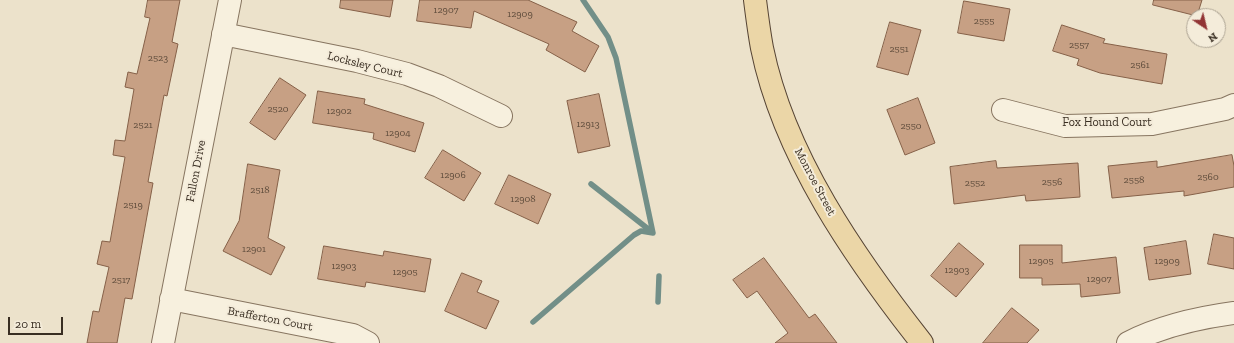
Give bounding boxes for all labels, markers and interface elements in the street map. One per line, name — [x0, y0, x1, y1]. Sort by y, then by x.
house number: 12907 — [434, 4, 458, 16]
house number: 12909 — [507, 8, 533, 20]
north arrow — [1186, 8, 1226, 48]
house number: 2555 — [974, 15, 994, 27]
text: N — [1205, 30, 1220, 45]
house number: 2557 — [1069, 39, 1089, 51]
house number: 2551 — [889, 43, 909, 55]
street label: Locksley Court — [326, 49, 404, 81]
house number: 2523 — [148, 52, 168, 64]
house number: 2561 — [1130, 59, 1150, 71]
house number: 2520 — [267, 103, 289, 115]
house number: 12902 — [326, 105, 352, 117]
street label: Fox Hound Court — [1062, 116, 1152, 130]
house number: 12913 — [576, 118, 600, 130]
house number: 2521 — [133, 119, 153, 131]
house number: 2550 — [900, 120, 922, 132]
house number: 12904 — [385, 127, 411, 139]
street label: Fallon Drive — [183, 139, 209, 203]
street label: Monroe Street — [791, 146, 839, 218]
house number: 12906 — [440, 169, 466, 181]
house number: 2560 — [1197, 171, 1219, 183]
house number: 2558 — [1124, 174, 1144, 186]
house number: 2556 — [1042, 176, 1062, 188]
house number: 2552 — [965, 177, 985, 189]
house number: 2518 — [250, 184, 270, 196]
house number: 12908 — [510, 193, 536, 205]
house number: 2519 — [123, 199, 143, 211]
house number: 12901 — [242, 243, 266, 255]
house number: 12905 — [1028, 255, 1054, 267]
house number: 12909 — [1154, 255, 1180, 267]
house number: 12903 — [332, 260, 356, 272]
house number: 12903 — [945, 264, 969, 276]
house number: 12905 — [392, 266, 418, 278]
house number: 12907 — [1087, 273, 1111, 285]
house number: 2517 — [112, 274, 130, 286]
street label: Brafferton Court — [226, 304, 314, 334]
scale bar — [10, 309, 65, 335]
text: 20 m — [15, 317, 41, 331]

